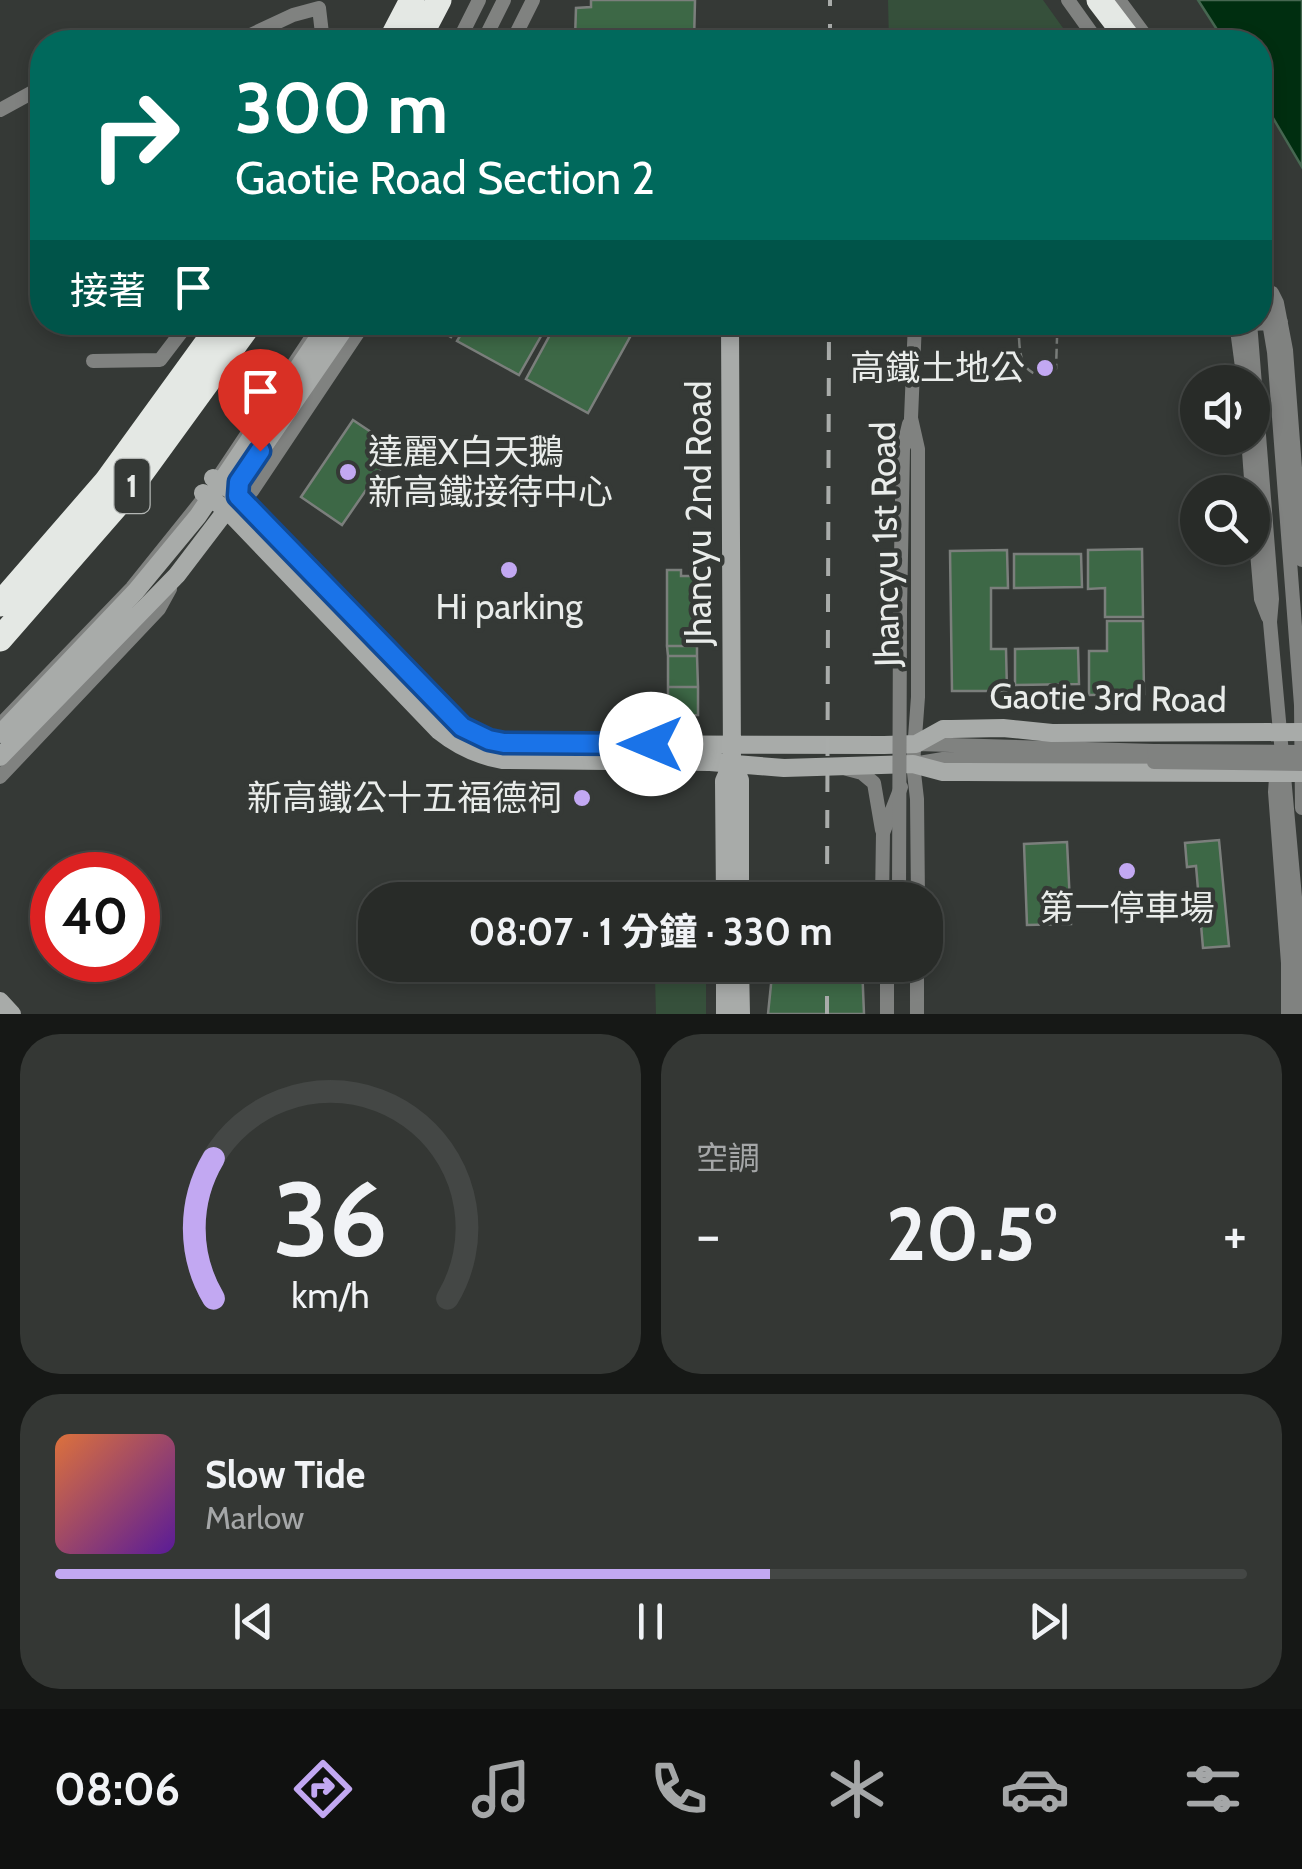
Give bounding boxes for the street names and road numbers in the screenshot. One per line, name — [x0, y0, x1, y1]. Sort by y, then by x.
street label: Jhancyu 2nd Road — [677, 381, 720, 646]
street label: Jhancyu 1st Road — [861, 421, 908, 668]
road number: 1 — [114, 459, 150, 513]
street label: Gaotie 3rd Road — [989, 674, 1227, 721]

